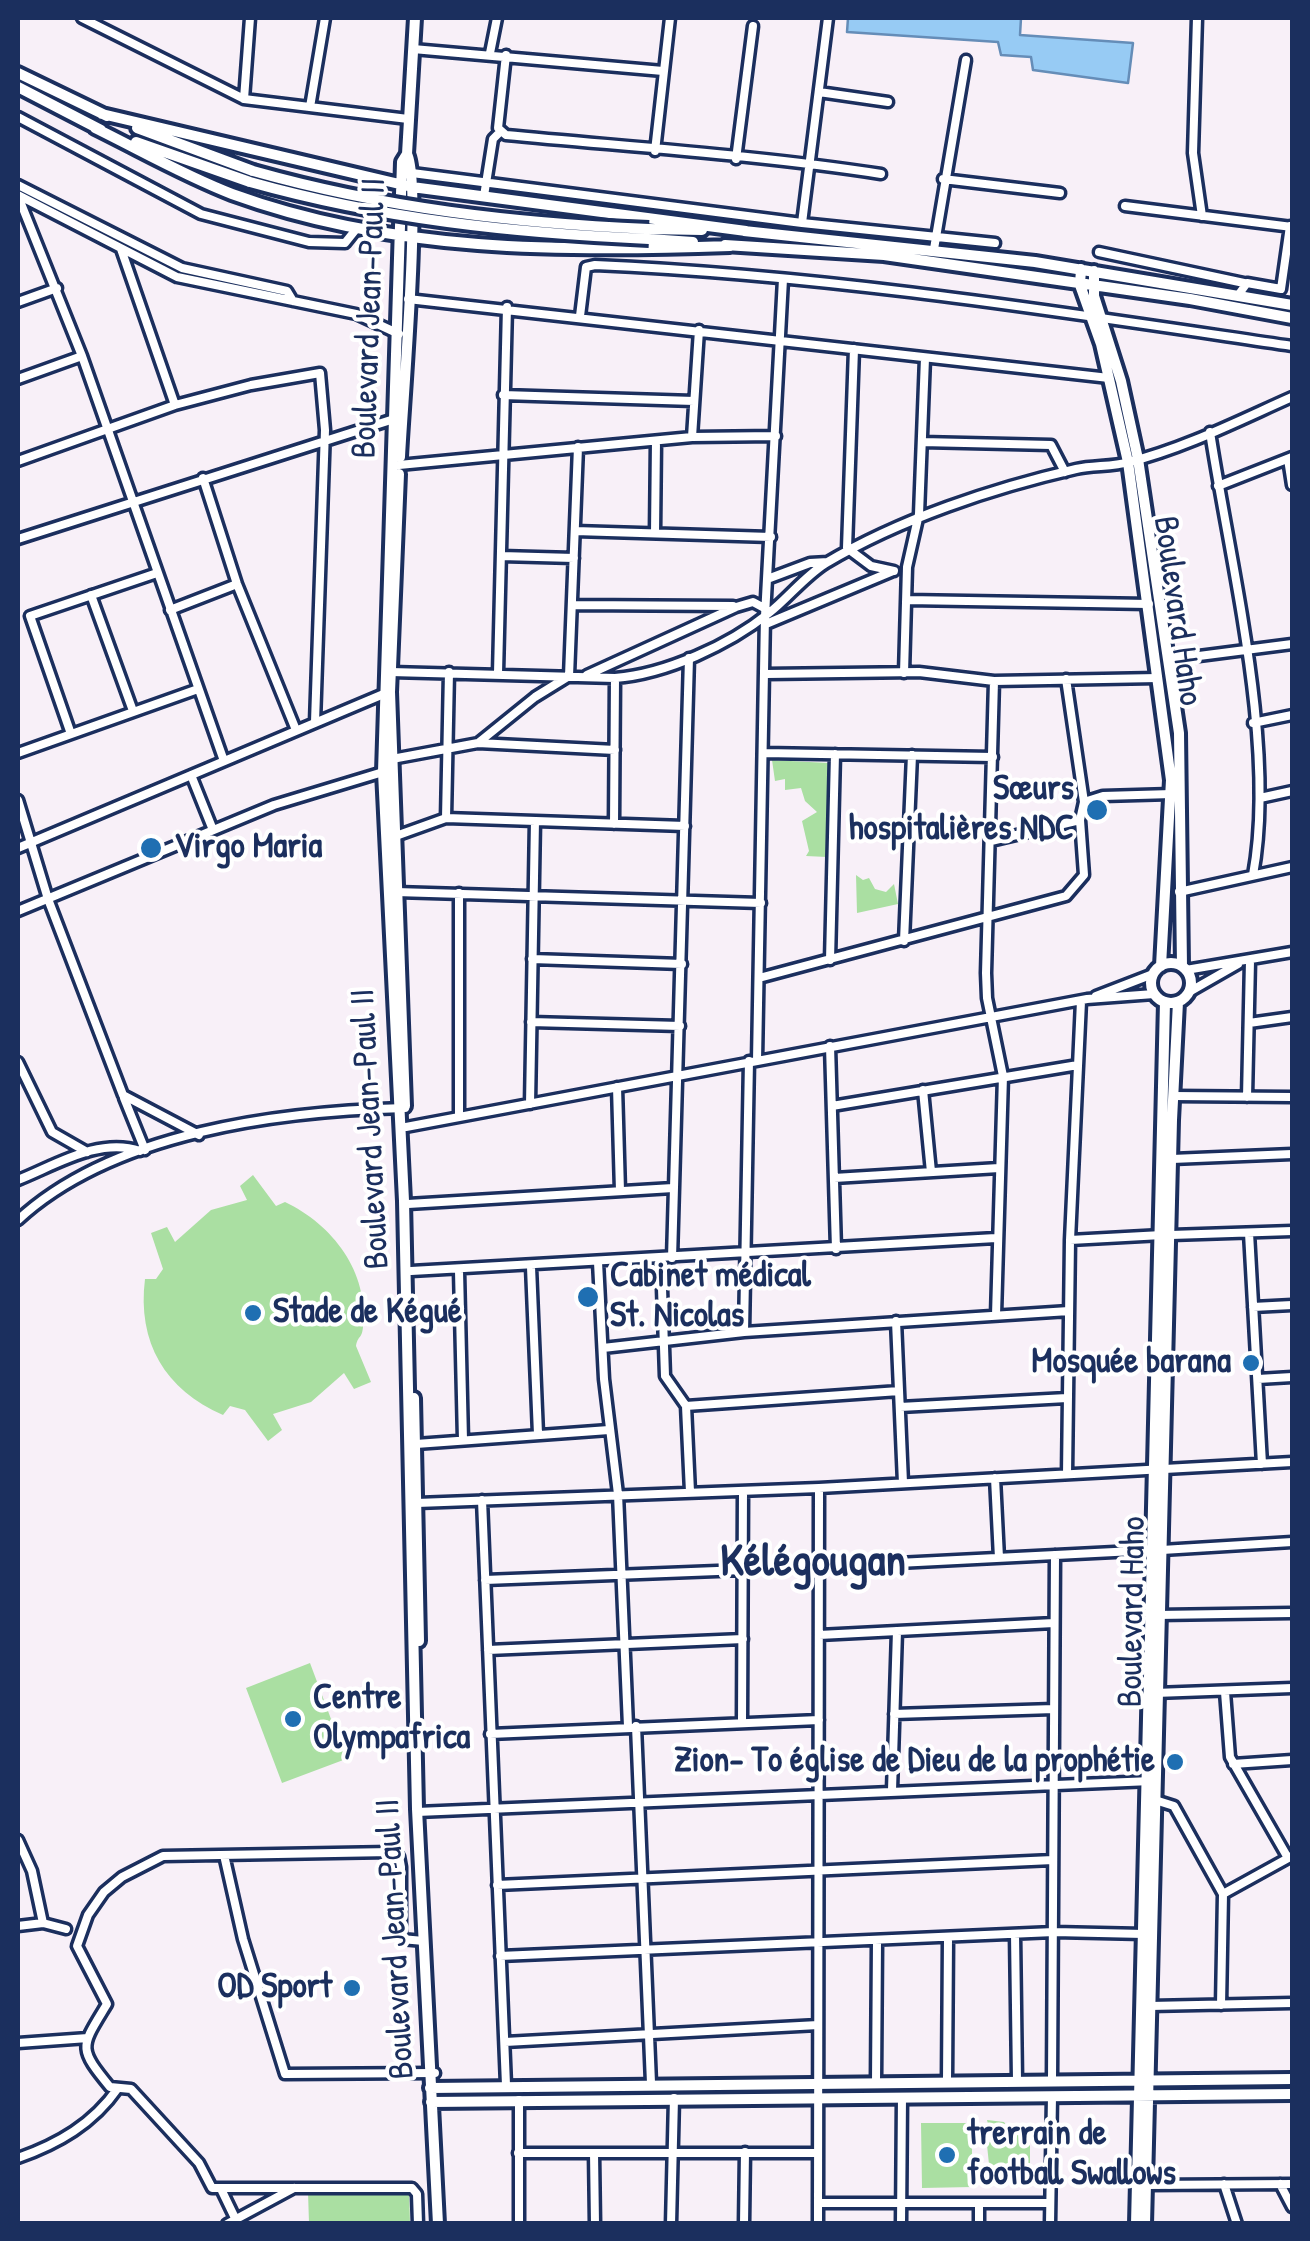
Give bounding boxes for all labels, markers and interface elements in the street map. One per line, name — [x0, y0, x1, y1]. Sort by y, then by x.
street label: Boulevard Jean-Paul II — [344, 177, 396, 459]
street label: Boulevard Haho — [1143, 514, 1211, 708]
place label: Sœurs hospitalières NDC — [849, 769, 1074, 851]
marker: Sœurs hospitalières NDC — [1084, 797, 1110, 823]
place label: Virgo Maria — [174, 827, 322, 869]
marker: Virgo Maria — [138, 835, 164, 861]
street label: Boulevard Jean-Paul II — [343, 988, 399, 1270]
place label: Cabinet médical St. Nicolas — [610, 1256, 811, 1338]
marker: Cabinet médical St. Nicolas — [575, 1284, 601, 1310]
place label: Stade de Kégué — [273, 1292, 462, 1334]
marker: Stade de Kégué — [242, 1302, 264, 1324]
place label: Mosquée barana — [1032, 1342, 1231, 1384]
marker: Mosquée barana — [1240, 1352, 1262, 1374]
street label: Boulevard Haho — [1110, 1516, 1156, 1708]
district label: Kélégougan — [720, 1536, 906, 1590]
place label: Centre Olympafrica — [313, 1678, 470, 1760]
marker: Centre Olympafrica — [282, 1708, 304, 1730]
place label: Zion- To église de Dieu de la prophétie — [674, 1741, 1155, 1783]
marker: Zion- To église de Dieu de la prophétie — [1164, 1751, 1186, 1773]
street label: Boulevard Jean-Paul II — [368, 1798, 424, 2080]
place label: OD Sport — [217, 1967, 332, 2009]
marker: OD Sport — [341, 1977, 363, 1999]
place label: trerrain de football Swallows — [967, 2114, 1176, 2196]
marker: trerrain de football Swallows — [936, 2144, 958, 2166]

